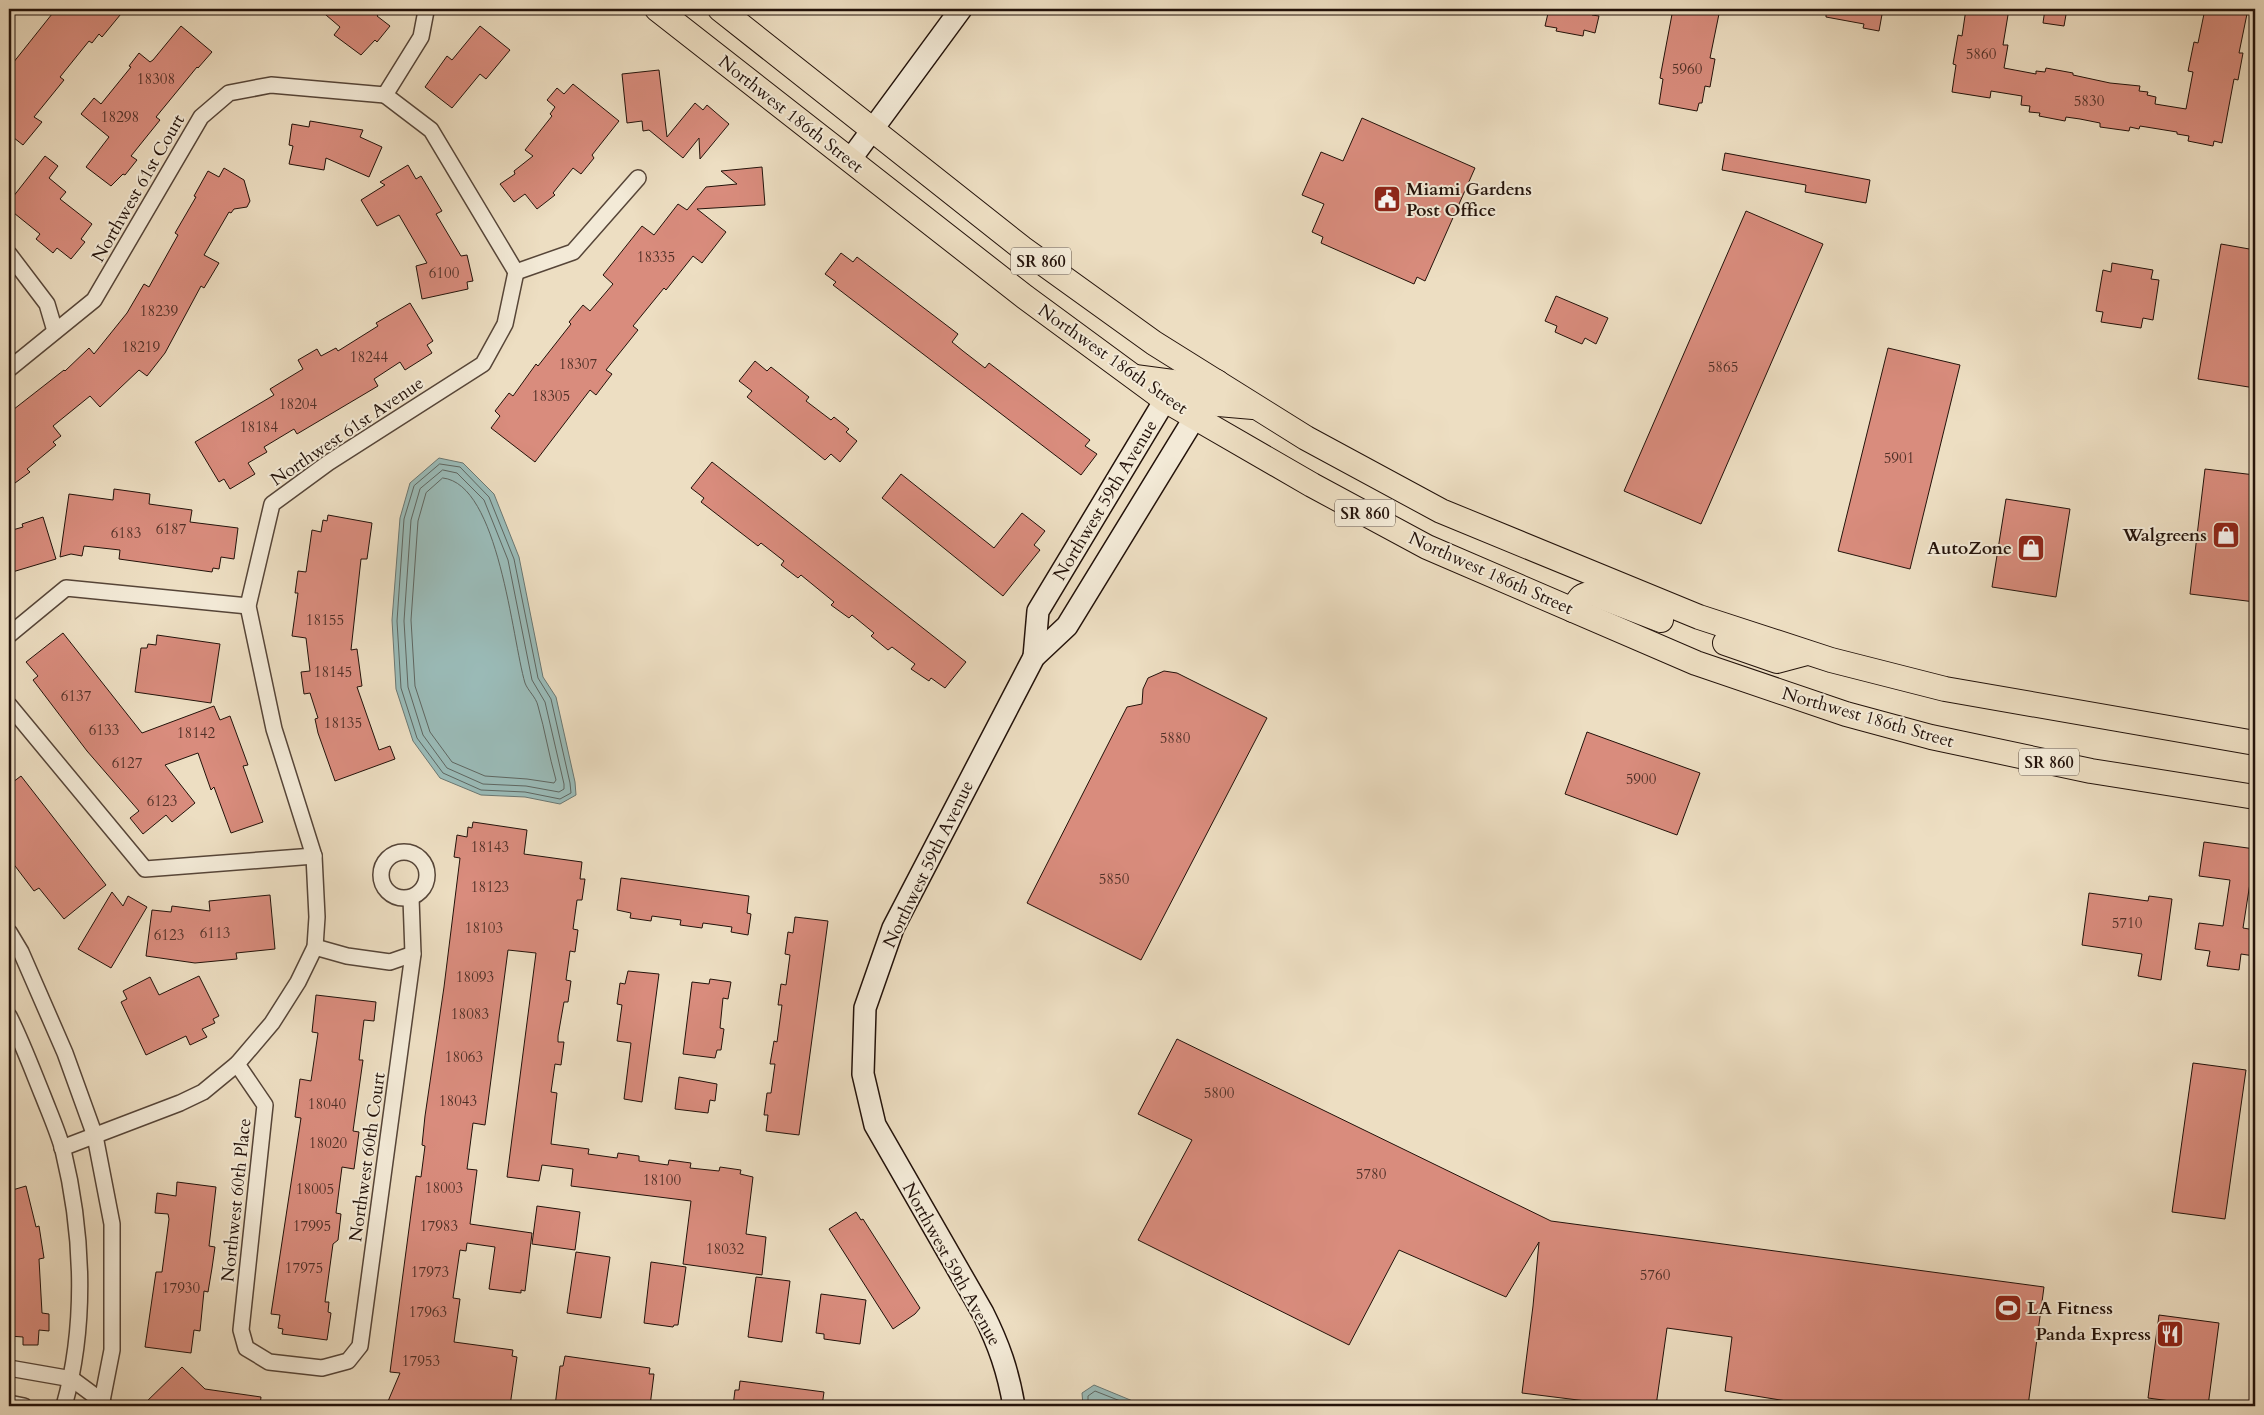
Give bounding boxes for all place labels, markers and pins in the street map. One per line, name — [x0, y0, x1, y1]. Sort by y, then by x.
place label: Miami Gardens Post Office — [1406, 177, 1532, 223]
public building icon: Miami Gardens Post Office — [1372, 184, 1402, 214]
shop icon: Walgreens — [2211, 520, 2241, 550]
place label: Walgreens — [2121, 523, 2207, 548]
shop icon: AutoZone — [2016, 533, 2046, 563]
place label: AutoZone — [1927, 536, 2012, 561]
sports icon: LA Fitness — [1993, 1293, 2023, 1323]
place label: LA Fitness — [2027, 1296, 2113, 1321]
restaurant icon: Panda Express — [2155, 1319, 2185, 1349]
place label: Panda Express — [2035, 1322, 2151, 1347]

